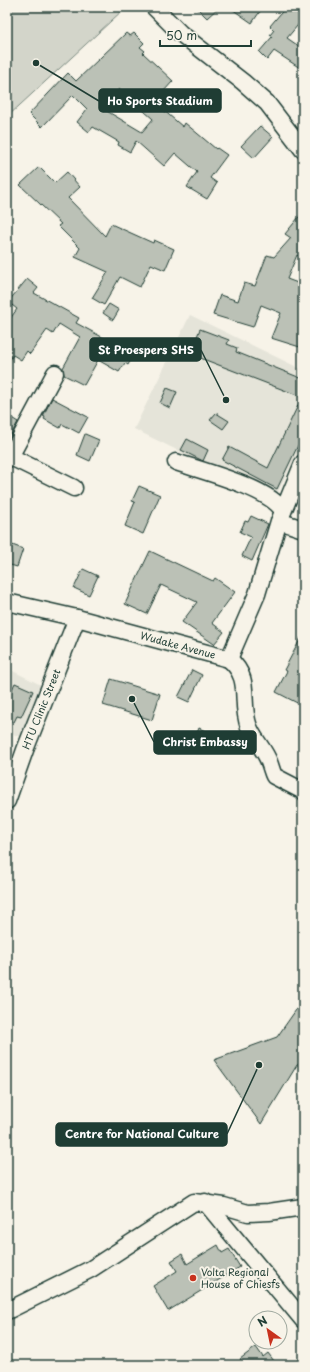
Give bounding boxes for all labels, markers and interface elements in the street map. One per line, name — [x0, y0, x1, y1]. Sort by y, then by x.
scale bar — [160, 22, 251, 48]
text: 50 m — [166, 26, 197, 44]
callout: Ho Sports Stadium — [99, 89, 221, 112]
text: Ho Sports Stadium — [107, 92, 213, 109]
callout: St Proespers SHS — [90, 338, 201, 361]
text: St Proespers SHS — [98, 341, 194, 358]
street label: Wudake Avenue — [139, 627, 218, 662]
street label: HTU Clinic Street — [18, 666, 64, 751]
callout: Christ Embassy — [154, 731, 256, 754]
text: Christ Embassy — [162, 733, 248, 750]
callout: Centre for National Culture — [56, 1123, 227, 1146]
text: Centre for National Culture — [65, 1125, 219, 1142]
place label: Volta Regional House of Chiesfs — [201, 1264, 280, 1291]
marker: Volta Regional House of Chiesfs — [188, 1273, 198, 1283]
north arrow — [248, 1310, 288, 1350]
text: N — [254, 1312, 271, 1331]

